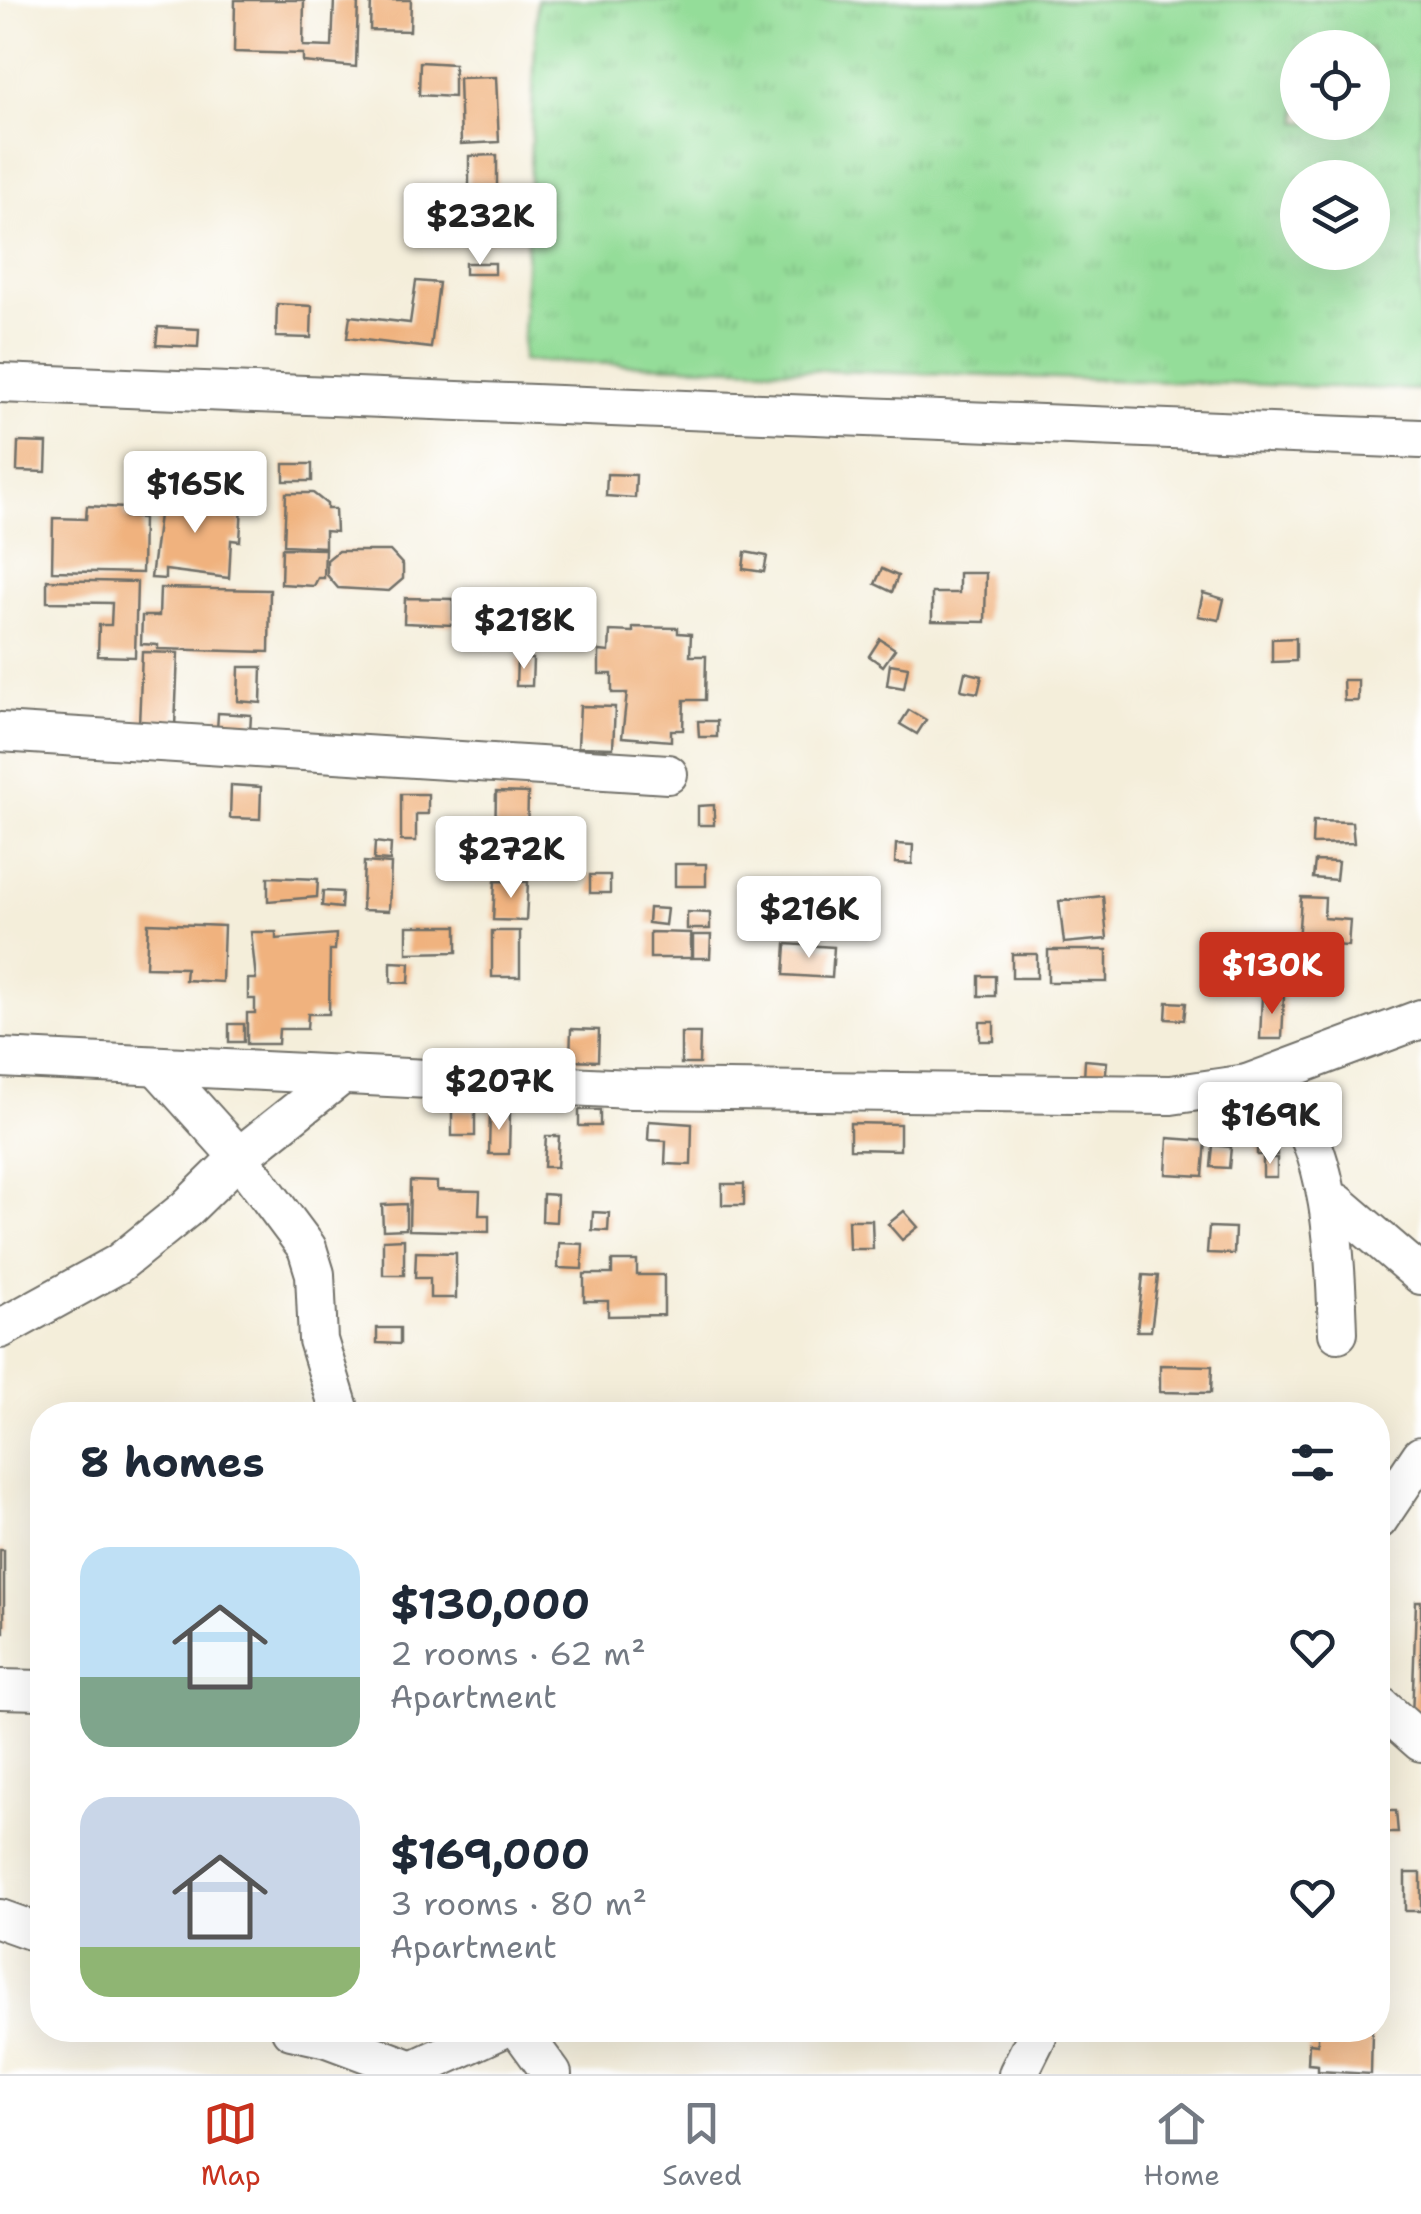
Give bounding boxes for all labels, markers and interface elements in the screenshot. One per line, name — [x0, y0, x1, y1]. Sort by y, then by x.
map controls — [1280, 30, 1390, 270]
button: locate — [1280, 30, 1390, 140]
button: layers — [1280, 160, 1390, 270]
pin: $232K — [410, 183, 550, 268]
text: $232K — [426, 194, 534, 237]
pin: $165K — [125, 451, 265, 536]
text: $165K — [146, 462, 244, 505]
pin: $218K — [454, 587, 594, 672]
text: $218K — [474, 598, 574, 641]
pin: $272K — [441, 816, 581, 901]
text: $272K — [457, 827, 565, 870]
pin: $216K — [739, 876, 879, 961]
text: $216K — [759, 887, 859, 930]
pin: $130K — [1202, 932, 1342, 1017]
text: $130K — [1221, 943, 1323, 986]
pin: $207K — [429, 1048, 569, 1133]
text: $207K — [445, 1059, 553, 1102]
pin: $169K — [1200, 1082, 1340, 1167]
text: $169K — [1220, 1093, 1320, 1136]
text: 8 homes — [80, 1434, 265, 1490]
icon: filters — [1285, 1435, 1340, 1490]
text: $130,000 — [390, 1576, 590, 1632]
icon: home — [160, 1587, 280, 1707]
icon: heart — [1285, 1620, 1340, 1675]
text: 2 rooms · 62 m² — [390, 1632, 646, 1675]
text: Apartment — [390, 1675, 557, 1718]
text: $169,000 — [390, 1826, 590, 1882]
icon: home — [160, 1837, 280, 1957]
icon: heart — [1285, 1870, 1340, 1925]
text: 3 rooms · 80 m² — [390, 1882, 647, 1925]
text: Apartment — [390, 1925, 557, 1968]
tab: Map — [201, 2096, 261, 2194]
tab: Saved — [662, 2096, 742, 2194]
tab: Home — [1143, 2096, 1220, 2194]

